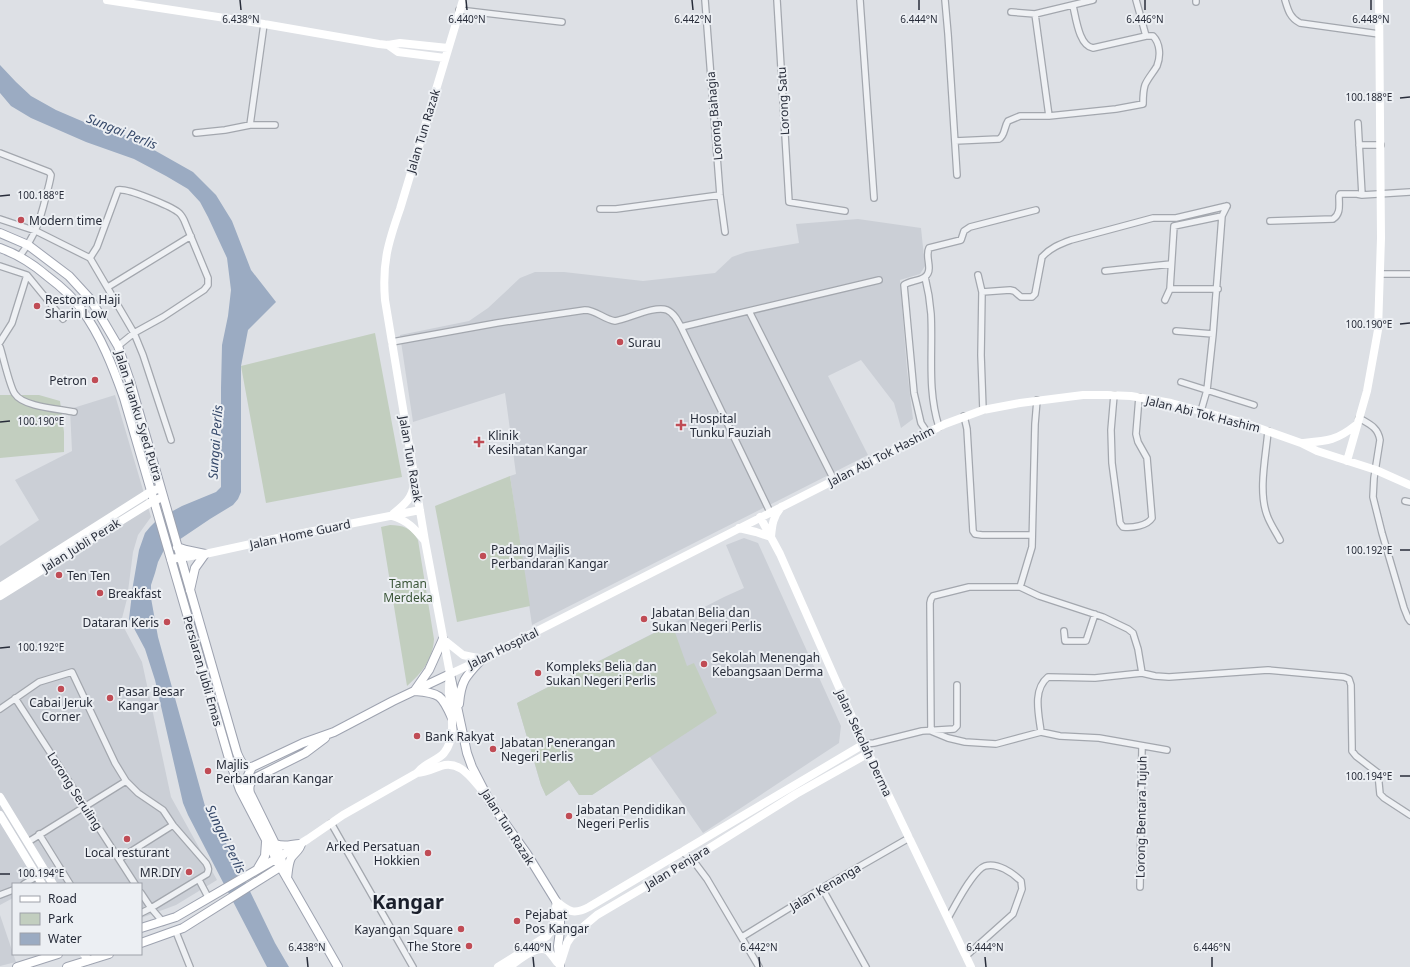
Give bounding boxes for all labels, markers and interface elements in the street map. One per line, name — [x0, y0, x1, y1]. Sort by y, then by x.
text: 6.438°N — [222, 12, 260, 26]
text: 6.440°N — [448, 12, 486, 26]
text: 6.442°N — [674, 12, 712, 26]
text: 6.444°N — [900, 12, 938, 26]
text: 6.446°N — [1126, 12, 1164, 26]
text: 6.448°N — [1352, 12, 1390, 26]
street label: Lorong Satu — [773, 66, 793, 136]
street label: Lorong Bahagia — [702, 71, 726, 161]
street label: Jalan Tun Razak — [402, 86, 444, 176]
text: 100.188°E — [1346, 90, 1392, 104]
water label: Sungai Perlis — [84, 109, 160, 153]
text: 100.188°E — [18, 188, 64, 202]
place label: Modern time — [29, 212, 102, 229]
marker: Modern time — [16, 215, 26, 225]
place label: Restoran Haji Sharin Low — [45, 291, 120, 322]
marker: Restoran Haji Sharin Low — [32, 301, 42, 311]
text: 100.190°E — [1346, 317, 1392, 331]
place label: Surau — [628, 334, 661, 351]
marker: Surau — [615, 337, 625, 347]
street label: Jalan Tuanku Syed Putra — [111, 348, 167, 483]
place label: Petron — [49, 372, 87, 389]
marker: Petron — [90, 375, 100, 385]
street label: Jalan Abi Tok Hashim — [1143, 391, 1262, 436]
water label: Sungai Perlis — [203, 404, 227, 480]
place label: Hospital Tunku Fauziah — [690, 410, 771, 441]
text: 100.190°E — [18, 414, 64, 428]
street label: Jalan Tun Razak — [395, 414, 427, 504]
marker: Hospital Tunku Fauziah — [675, 419, 687, 431]
street label: Jalan Abi Tok Hashim — [824, 422, 937, 491]
place label: Klinik Kesihatan Kangar — [488, 427, 587, 458]
marker: Klinik Kesihatan Kangar — [473, 436, 485, 448]
street label: Jalan Jubli Perak — [38, 514, 124, 576]
street label: Jalan Home Guard — [247, 515, 352, 553]
place label: Padang Majlis Perbandaran Kangar — [491, 541, 608, 572]
text: 100.192°E — [1346, 543, 1392, 557]
marker: Padang Majlis Perbandaran Kangar — [478, 551, 488, 561]
place label: Ten Ten — [67, 567, 110, 584]
marker: Ten Ten — [54, 570, 64, 580]
park label: Taman Merdeka — [383, 575, 433, 606]
place label: Breakfast — [108, 585, 162, 602]
marker: Breakfast — [95, 588, 105, 598]
place label: Jabatan Belia dan Sukan Negeri Perlis — [651, 604, 762, 635]
place label: Dataran Keris — [82, 614, 159, 631]
street label: Persiaran Jubli Emas — [179, 614, 227, 729]
marker: Jabatan Belia dan Sukan Negeri Perlis — [639, 614, 649, 624]
marker: Dataran Keris — [162, 617, 172, 627]
street label: Jalan Hospital — [464, 624, 541, 673]
text: 100.192°E — [18, 640, 64, 654]
place label: Sekolah Menengah Kebangsaan Derma — [712, 649, 823, 680]
place label: Kompleks Belia dan Sukan Negeri Perlis — [546, 658, 657, 689]
marker: Sekolah Menengah Kebangsaan Derma — [699, 659, 709, 669]
marker: Kompleks Belia dan Sukan Negeri Perlis — [533, 668, 543, 678]
place label: Pasar Besar Kangar — [118, 683, 185, 714]
marker: Cabai Jeruk Corner — [56, 684, 66, 694]
street label: Jalan Sekolah Derma — [831, 686, 896, 799]
marker: Pasar Besar Kangar — [105, 693, 115, 703]
place label: Cabai Jeruk Corner — [29, 694, 93, 725]
place label: Bank Rakyat — [425, 728, 495, 745]
marker: Bank Rakyat — [412, 731, 422, 741]
place label: Jabatan Penerangan Negeri Perlis — [500, 734, 615, 765]
marker: Jabatan Penerangan Negeri Perlis — [488, 744, 498, 754]
street label: Lorong Seruling — [43, 749, 107, 833]
place label: Majlis Perbandaran Kangar — [216, 756, 333, 787]
street label: Lorong Bentara Tujuh — [1131, 756, 1151, 878]
marker: Majlis Perbandaran Kangar — [203, 766, 213, 776]
text: 100.194°E — [1346, 769, 1392, 783]
street label: Jalan Tun Razak — [477, 785, 539, 869]
place label: Jabatan Pendidikan Negeri Perlis — [576, 801, 686, 832]
water label: Sungai Perlis — [202, 802, 251, 877]
marker: Jabatan Pendidikan Negeri Perlis — [564, 811, 574, 821]
marker: Local resturant — [122, 834, 132, 844]
place label: Arked Persatuan Hokkien — [326, 838, 420, 869]
street label: Jalan Penjara — [640, 841, 713, 894]
place label: Local resturant — [85, 844, 170, 861]
marker: Arked Persatuan Hokkien — [423, 848, 433, 858]
street label: Jalan Kenanga — [785, 859, 864, 915]
place label: MR.DIY — [140, 864, 181, 881]
text: 100.194°E — [18, 866, 64, 880]
marker: MR.DIY — [184, 867, 194, 877]
legend — [12, 883, 142, 955]
district label: Kangar — [372, 888, 444, 915]
text: Road — [48, 890, 77, 907]
place label: Pejabat Pos Kangar — [525, 906, 589, 937]
text: Park — [48, 910, 74, 927]
marker: Pejabat Pos Kangar — [512, 916, 522, 926]
place label: Kayangan Square — [354, 921, 453, 938]
marker: Kayangan Square — [456, 924, 466, 934]
text: Water — [48, 930, 82, 947]
place label: The Store — [407, 938, 461, 955]
text: 6.438°N — [288, 940, 326, 954]
text: 6.440°N — [514, 940, 552, 954]
text: 6.442°N — [740, 940, 778, 954]
text: 6.444°N — [966, 940, 1004, 954]
text: 6.446°N — [1193, 940, 1231, 954]
marker: The Store — [464, 941, 474, 951]

